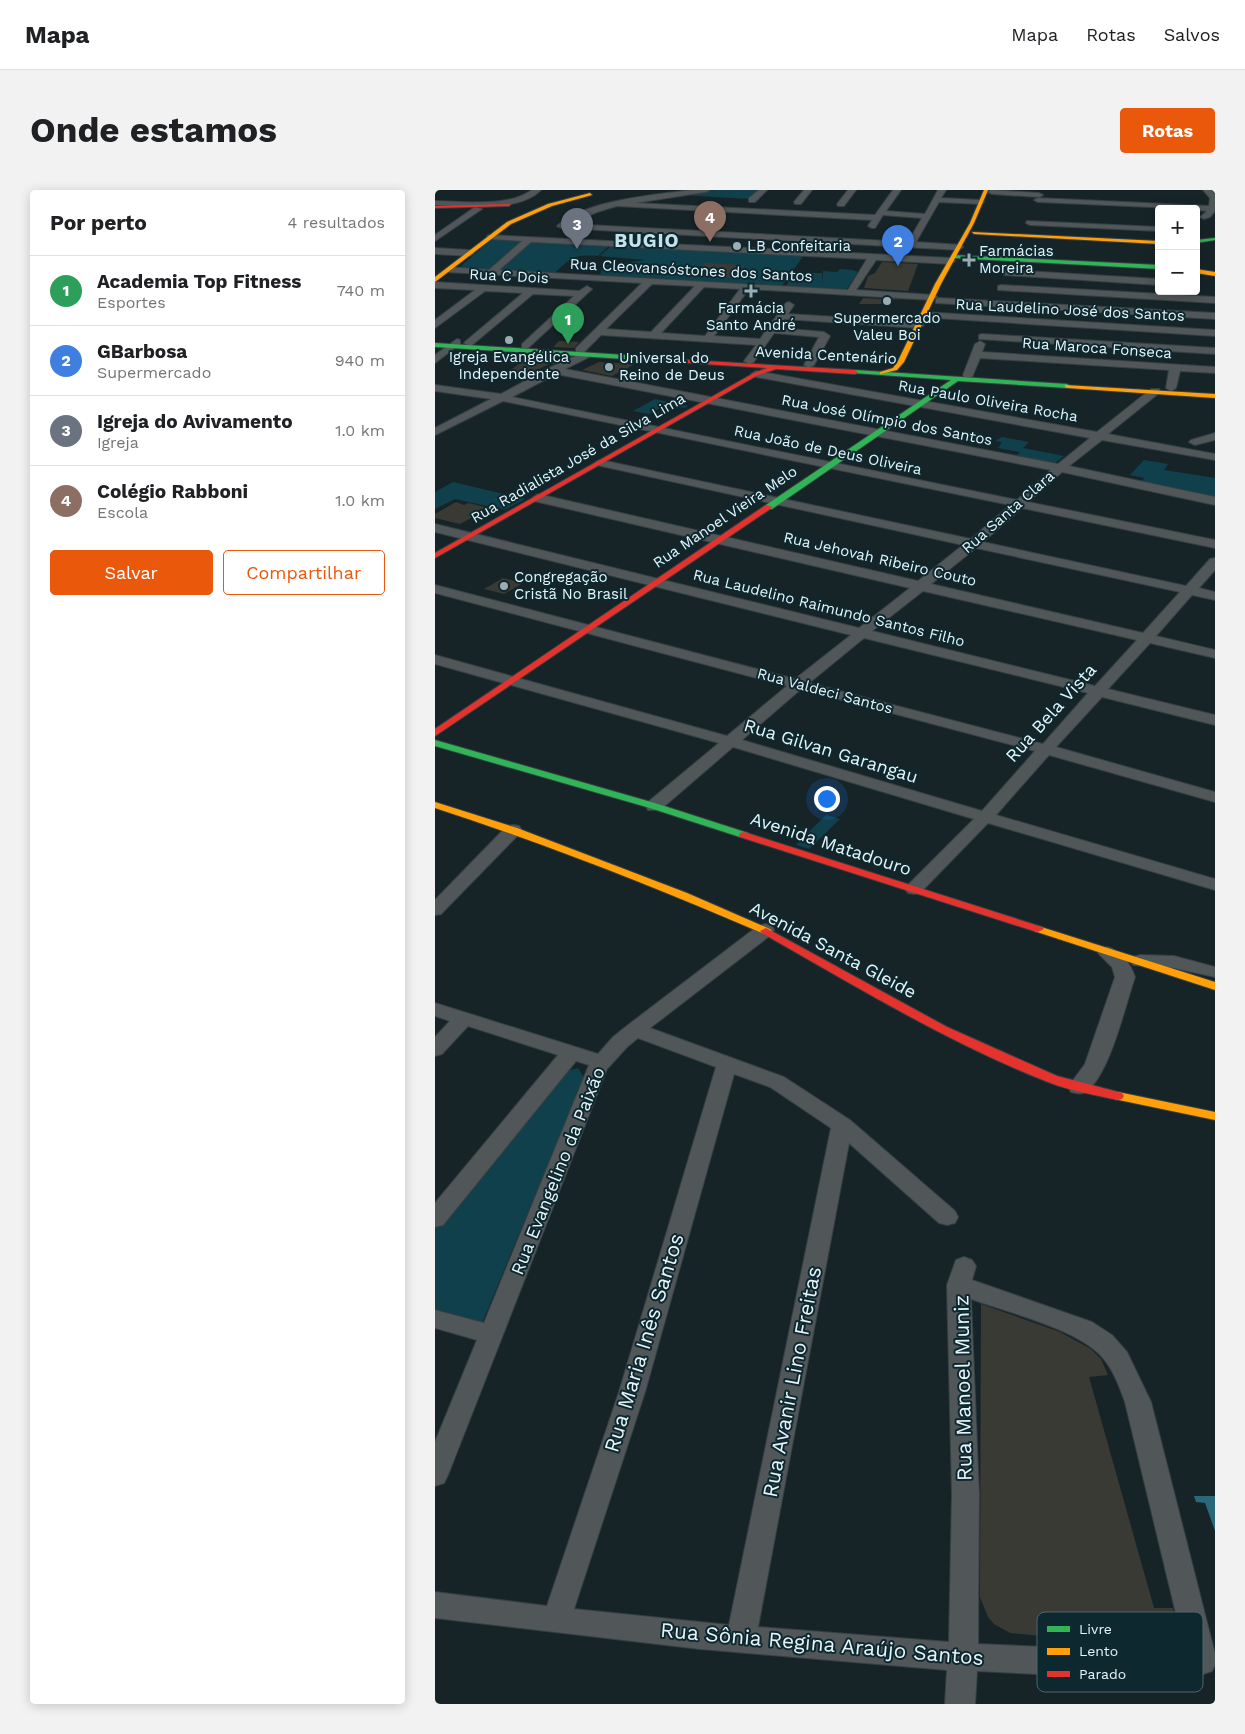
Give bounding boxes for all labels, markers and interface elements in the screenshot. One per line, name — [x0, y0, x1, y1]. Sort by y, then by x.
text: Mapa — [25, 21, 90, 49]
text: Mapa — [1011, 24, 1058, 45]
text: Rotas — [1086, 24, 1136, 45]
text: Salvos — [1164, 24, 1220, 45]
button: Rotas — [1120, 108, 1215, 153]
text: Onde estamos — [30, 109, 277, 151]
pin: 4 — [694, 201, 726, 242]
map controls — [1155, 205, 1200, 295]
button: + — [1155, 205, 1200, 250]
pin: 3 — [561, 208, 593, 249]
text: Por perto — [50, 210, 147, 235]
text: 4 resultados — [288, 213, 385, 232]
pin: 2 — [882, 225, 914, 266]
district label: BUGIO — [614, 229, 680, 252]
place label: LB Confeitaria — [747, 237, 852, 255]
marker: LB Confeitaria — [731, 240, 743, 252]
place label: Farmácias Moreira — [979, 242, 1054, 277]
button: − — [1155, 250, 1200, 295]
marker: Farmácias Moreira — [963, 254, 975, 266]
street label: Rua Cleovansóstones dos Santos — [569, 255, 813, 285]
street label: Rua C Dois — [469, 265, 549, 287]
text: Academia Top Fitness — [97, 270, 301, 293]
text: 1 — [63, 281, 69, 300]
text: 740 m — [337, 281, 385, 300]
marker: Farmácia Santo André — [745, 285, 757, 297]
text: Esportes — [97, 293, 166, 312]
marker: Supermercado Valeu Boi — [881, 295, 893, 307]
street label: Rua Laudelino José dos Santos — [955, 295, 1185, 325]
place label: Farmácia Santo André — [706, 299, 796, 334]
pin: 1 — [552, 303, 584, 344]
place label: Supermercado Valeu Boi — [833, 309, 941, 344]
marker: Igreja Evangélica Independente — [503, 334, 515, 346]
street label: Rua Maroca Fonseca — [1021, 334, 1173, 362]
text: GBarbosa — [97, 340, 187, 363]
street label: Avenida Centenário — [755, 342, 897, 368]
place label: Igreja Evangélica Independente — [449, 348, 570, 383]
place label: Universal do Reino de Deus — [619, 349, 725, 384]
text: 2 — [61, 351, 71, 370]
text: 940 m — [335, 351, 385, 370]
marker: Universal do Reino de Deus — [603, 361, 615, 373]
text: Supermercado — [97, 363, 211, 382]
street label: Rua Paulo Oliveira Rocha — [897, 376, 1080, 426]
street label: Rua Radialista José da Silva Lima — [468, 389, 689, 527]
street label: Rua José Olímpio dos Santos — [780, 391, 994, 449]
text: Igreja do Avivamento — [97, 410, 293, 433]
text: 3 — [61, 421, 71, 440]
text: 1.0 km — [335, 421, 385, 440]
street label: Rua João de Deus Oliveira — [732, 421, 924, 479]
text: Igreja — [97, 433, 139, 452]
street label: Rua Manoel Vieira Melo — [650, 462, 800, 572]
street label: Rua Santa Clara — [958, 467, 1058, 557]
text: Colégio Rabboni — [97, 480, 248, 503]
text: 4 — [61, 491, 71, 510]
text: 1.0 km — [335, 491, 385, 510]
text: Escola — [97, 503, 148, 522]
street label: Rua Jehovah Ribeiro Couto — [782, 528, 978, 590]
button: Salvar — [50, 550, 213, 595]
button: Compartilhar — [223, 550, 385, 595]
street label: Rua Laudelino Raimundo Santos Filho — [691, 565, 967, 651]
place label: Congregação Cristã No Brasil — [514, 568, 628, 603]
marker: Congregação Cristã No Brasil — [498, 580, 510, 592]
street label: Rua Bela Vista — [1001, 659, 1100, 766]
street label: Rua Valdeci Santos — [755, 664, 895, 718]
street label: Rua Gilvan Garangau — [742, 714, 921, 787]
your location — [814, 786, 840, 812]
street label: Avenida Matadouro — [748, 808, 914, 879]
street label: Avenida Santa Gleide — [746, 897, 920, 1002]
street label: Rua Evangelino da Paixão — [506, 1064, 609, 1278]
street label: Rua Maria Inês Santos — [598, 1230, 689, 1455]
street label: Rua Avanir Lino Freitas — [757, 1264, 826, 1499]
street label: Rua Manoel Muniz — [948, 1295, 977, 1481]
legend — [1037, 1612, 1203, 1692]
street label: Rua Sônia Regina Araújo Santos — [659, 1617, 985, 1670]
text: Livre — [1079, 1621, 1112, 1637]
text: Lento — [1079, 1643, 1118, 1659]
text: Parado — [1079, 1666, 1126, 1682]

